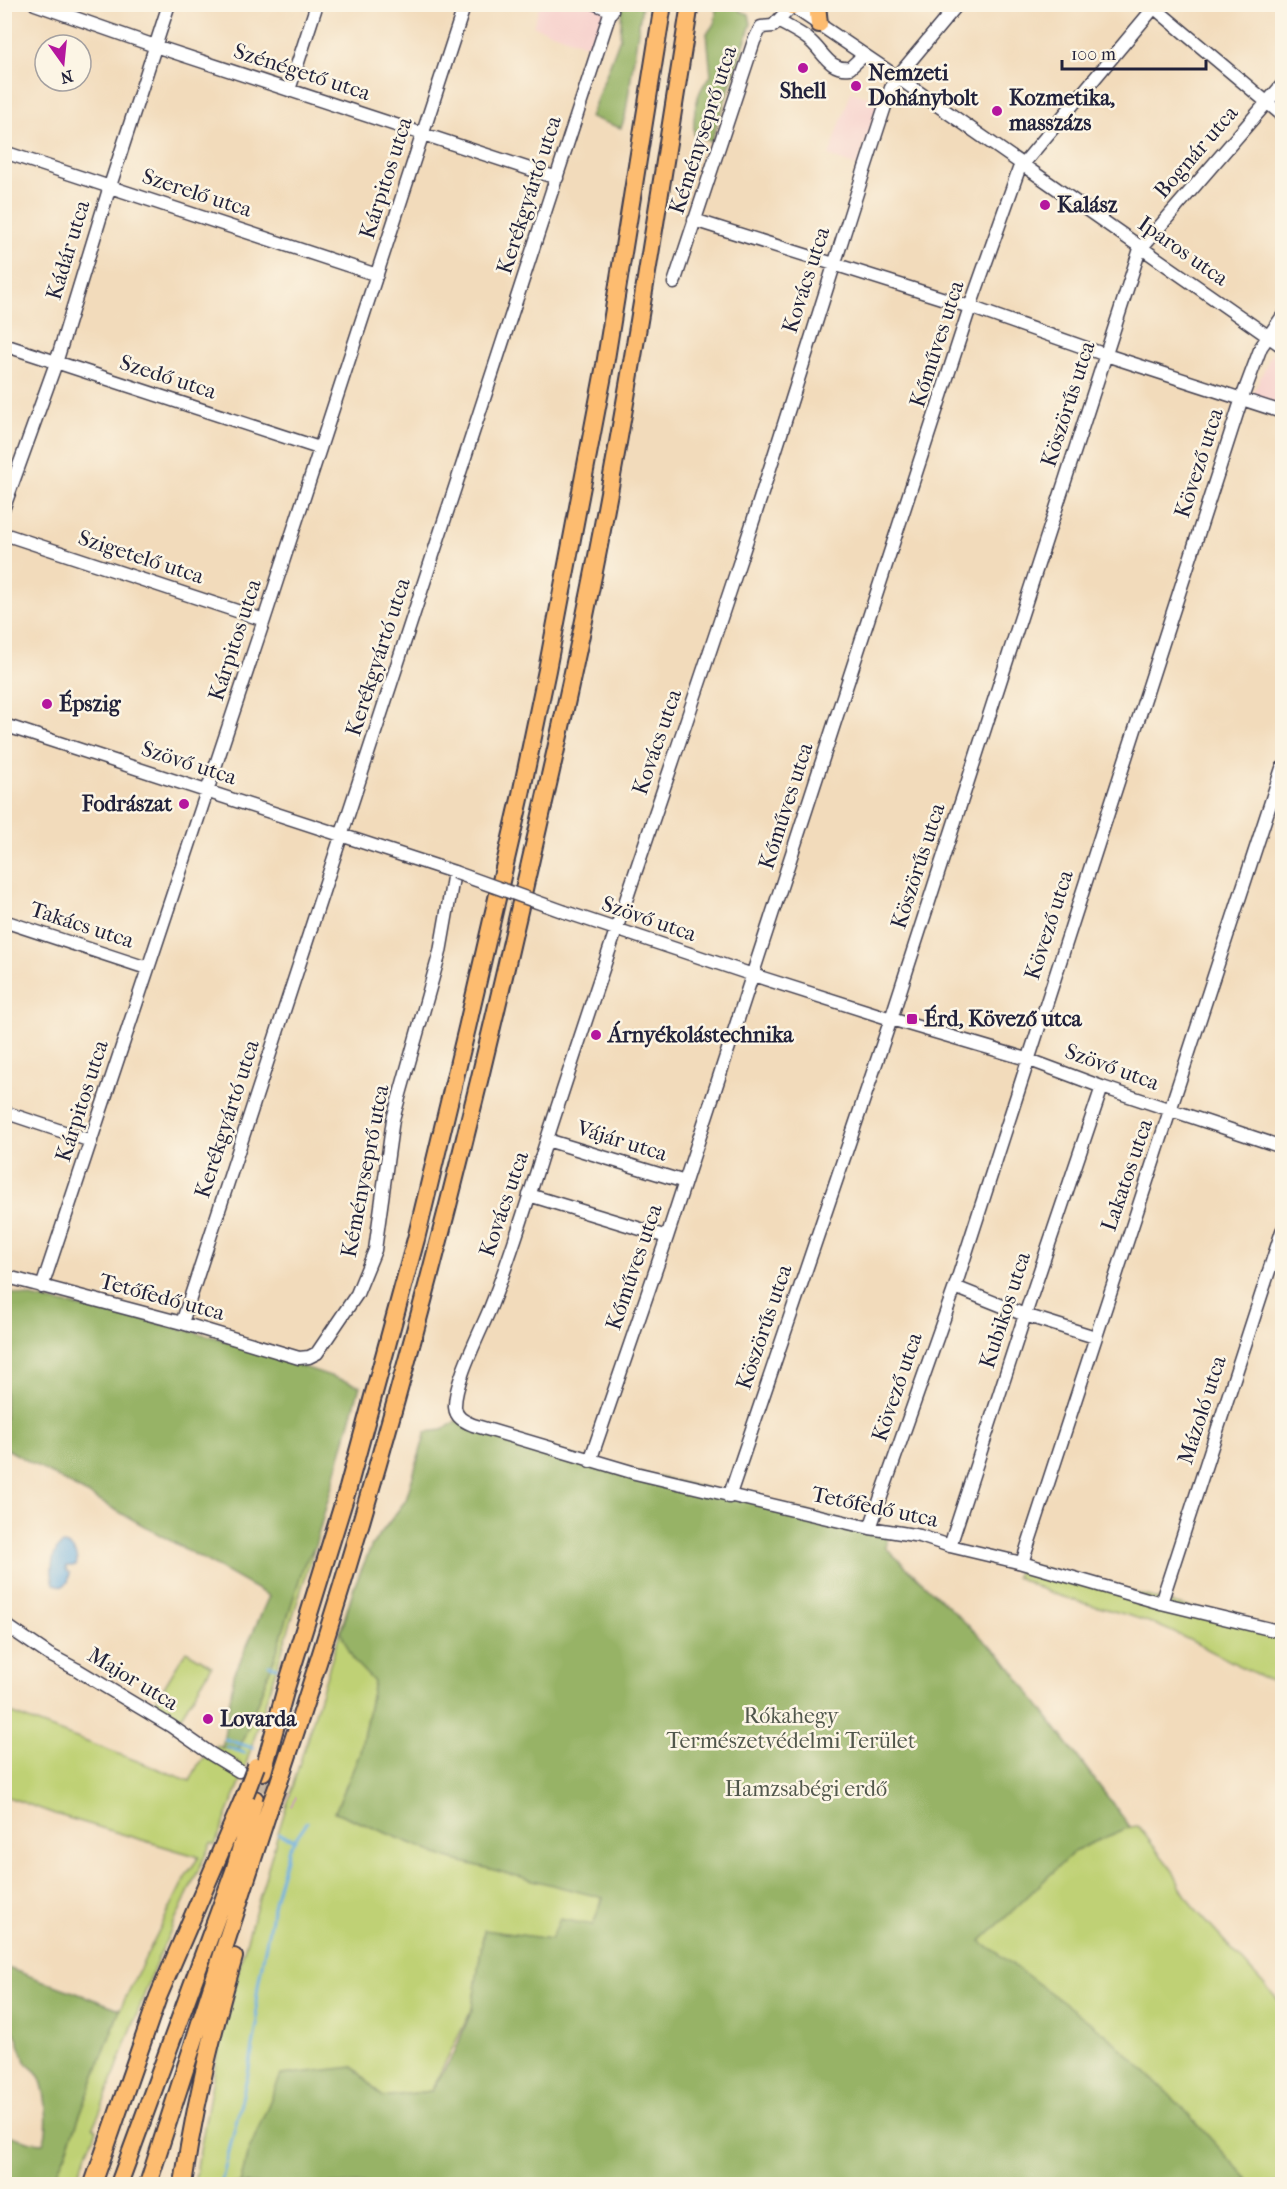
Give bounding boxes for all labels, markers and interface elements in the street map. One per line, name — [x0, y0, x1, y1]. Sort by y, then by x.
north arrow — [33, 33, 93, 93]
scale bar — [1062, 33, 1206, 71]
street label: Szénégető utca — [230, 38, 374, 107]
street label: Kéményseprő utca — [664, 42, 743, 217]
text: 100 m — [1071, 44, 1116, 65]
place label: Nemzeti Dohánybolt — [868, 60, 980, 111]
marker: Shell — [796, 61, 810, 75]
text: N — [58, 66, 75, 88]
place label: Shell — [780, 78, 827, 104]
marker: Nemzeti Dohánybolt — [849, 79, 863, 93]
place label: Kozmetika, masszázs — [1008, 85, 1116, 136]
street label: Bognár utca — [1149, 100, 1244, 204]
marker: Kozmetika, masszázs — [990, 104, 1004, 118]
street label: Kerékgyártó utca — [491, 112, 567, 277]
street label: Kárpitos utca — [354, 113, 418, 242]
street label: Szerelő utca — [139, 163, 256, 223]
place label: Kalász — [1057, 192, 1118, 218]
street label: Kádár utca — [41, 196, 96, 303]
marker: Kalász — [1038, 198, 1052, 212]
street label: Iparos utca — [1133, 211, 1234, 292]
street label: Kovács utca — [777, 223, 836, 336]
street label: Kőműves utca — [904, 277, 970, 411]
street label: Köszörűs utca — [1035, 337, 1101, 470]
street label: Szedő utca — [116, 349, 220, 405]
street label: Kövező utca — [1169, 404, 1229, 521]
street label: Szigetelő utca — [75, 524, 208, 590]
street label: Kerékgyártó utca — [340, 574, 416, 739]
street label: Kárpitos utca — [203, 575, 267, 704]
street label: Kovács utca — [627, 685, 687, 798]
place label: Épszig — [59, 689, 122, 717]
marker: Épszig — [40, 697, 54, 711]
street label: Szövő utca — [138, 735, 241, 791]
street label: Kőműves utca — [753, 739, 819, 873]
place label: Fodrászat — [81, 791, 173, 817]
marker: Fodrászat — [177, 797, 191, 811]
street label: Köszörűs utca — [885, 799, 951, 932]
street label: Kövező utca — [1019, 866, 1079, 983]
street label: Szövő utca — [598, 891, 701, 948]
street label: Takács utca — [27, 896, 138, 954]
place label: Érd, Kövező utca — [924, 1004, 1083, 1032]
marker: Érd, Kövező utca — [905, 1012, 919, 1026]
place label: Árnyékolástechnika — [606, 1020, 794, 1048]
marker: Árnyékolástechnika — [589, 1028, 603, 1042]
street label: Kárpitos utca — [50, 1036, 114, 1165]
street label: Kerékgyártó utca — [189, 1036, 265, 1201]
street label: Szövő utca — [1061, 1038, 1163, 1096]
street label: Kéményseprő utca — [336, 1082, 395, 1260]
street label: Vájár utca — [573, 1115, 671, 1167]
street label: Lakatos utca — [1096, 1115, 1159, 1235]
street label: Kovács utca — [474, 1147, 534, 1260]
street label: Kőműves utca — [600, 1200, 668, 1333]
street label: Kubikos utca — [974, 1248, 1036, 1371]
street label: Köszörűs utca — [730, 1260, 798, 1393]
street label: Tetőfedő utca — [97, 1268, 228, 1326]
street label: Kövező utca — [866, 1328, 928, 1445]
street label: Mázoló utca — [1172, 1352, 1232, 1468]
street label: Tetőfedő utca — [809, 1481, 941, 1533]
street label: Major utca — [83, 1642, 184, 1717]
park label: Rókahegy Természetvédelmi Terület — [666, 1703, 916, 1754]
place label: Lovarda — [220, 1706, 297, 1732]
marker: Lovarda — [201, 1712, 215, 1726]
park label: Hamzsabégi erdő — [725, 1776, 887, 1802]

